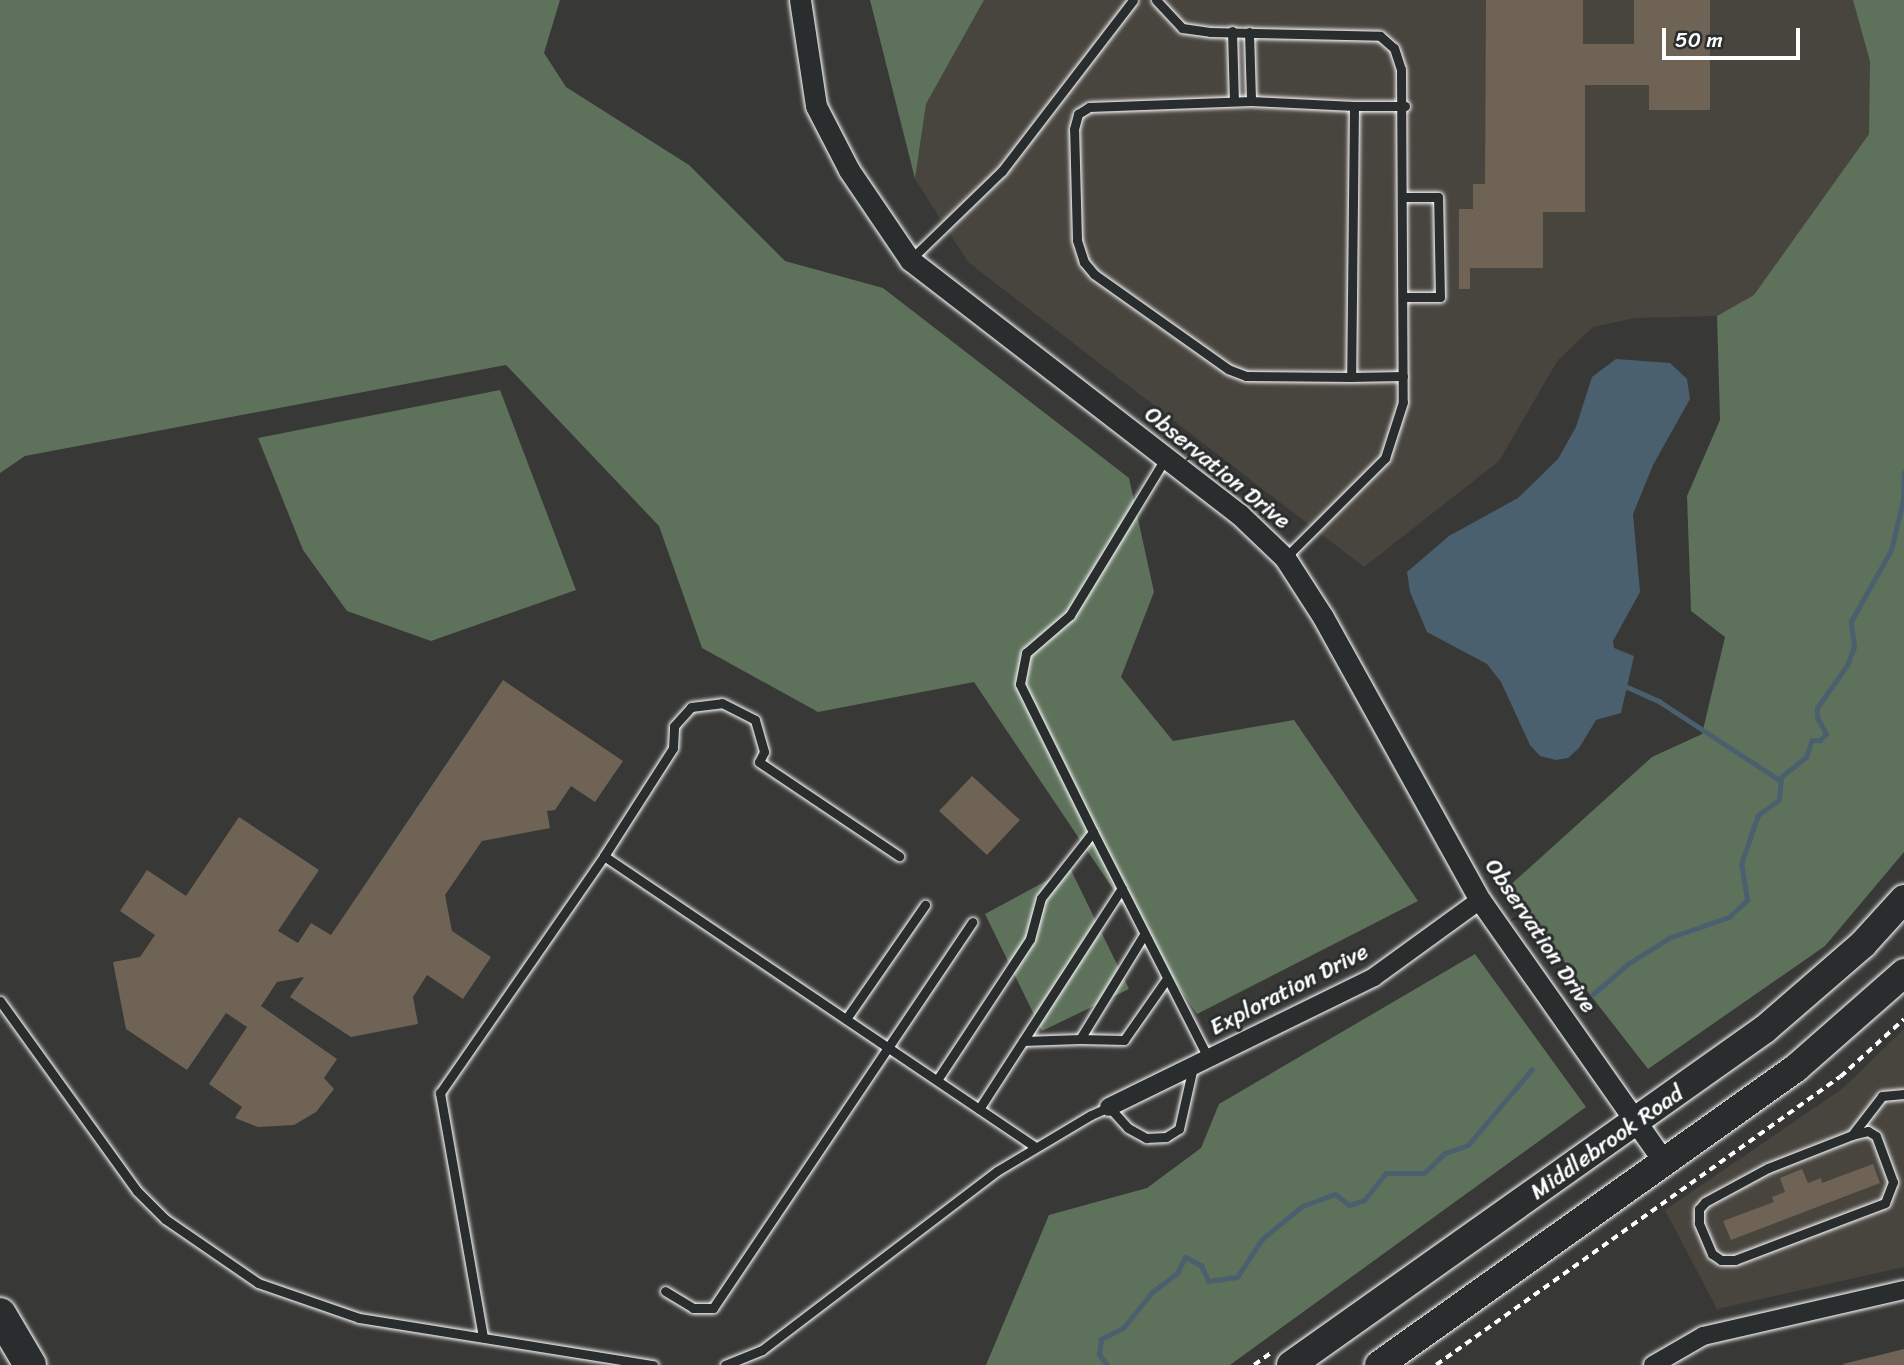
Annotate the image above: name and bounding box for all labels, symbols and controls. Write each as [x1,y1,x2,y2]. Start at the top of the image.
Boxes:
scale bar [1666,14,1804,58]
text: 50 m [1675,21,1723,59]
street label: Observation Drive [1138,401,1296,535]
street label: Observation Drive [1478,854,1602,1018]
street label: Exploration Drive [1205,938,1373,1042]
street label: Middlebrook Road [1525,1080,1689,1206]

